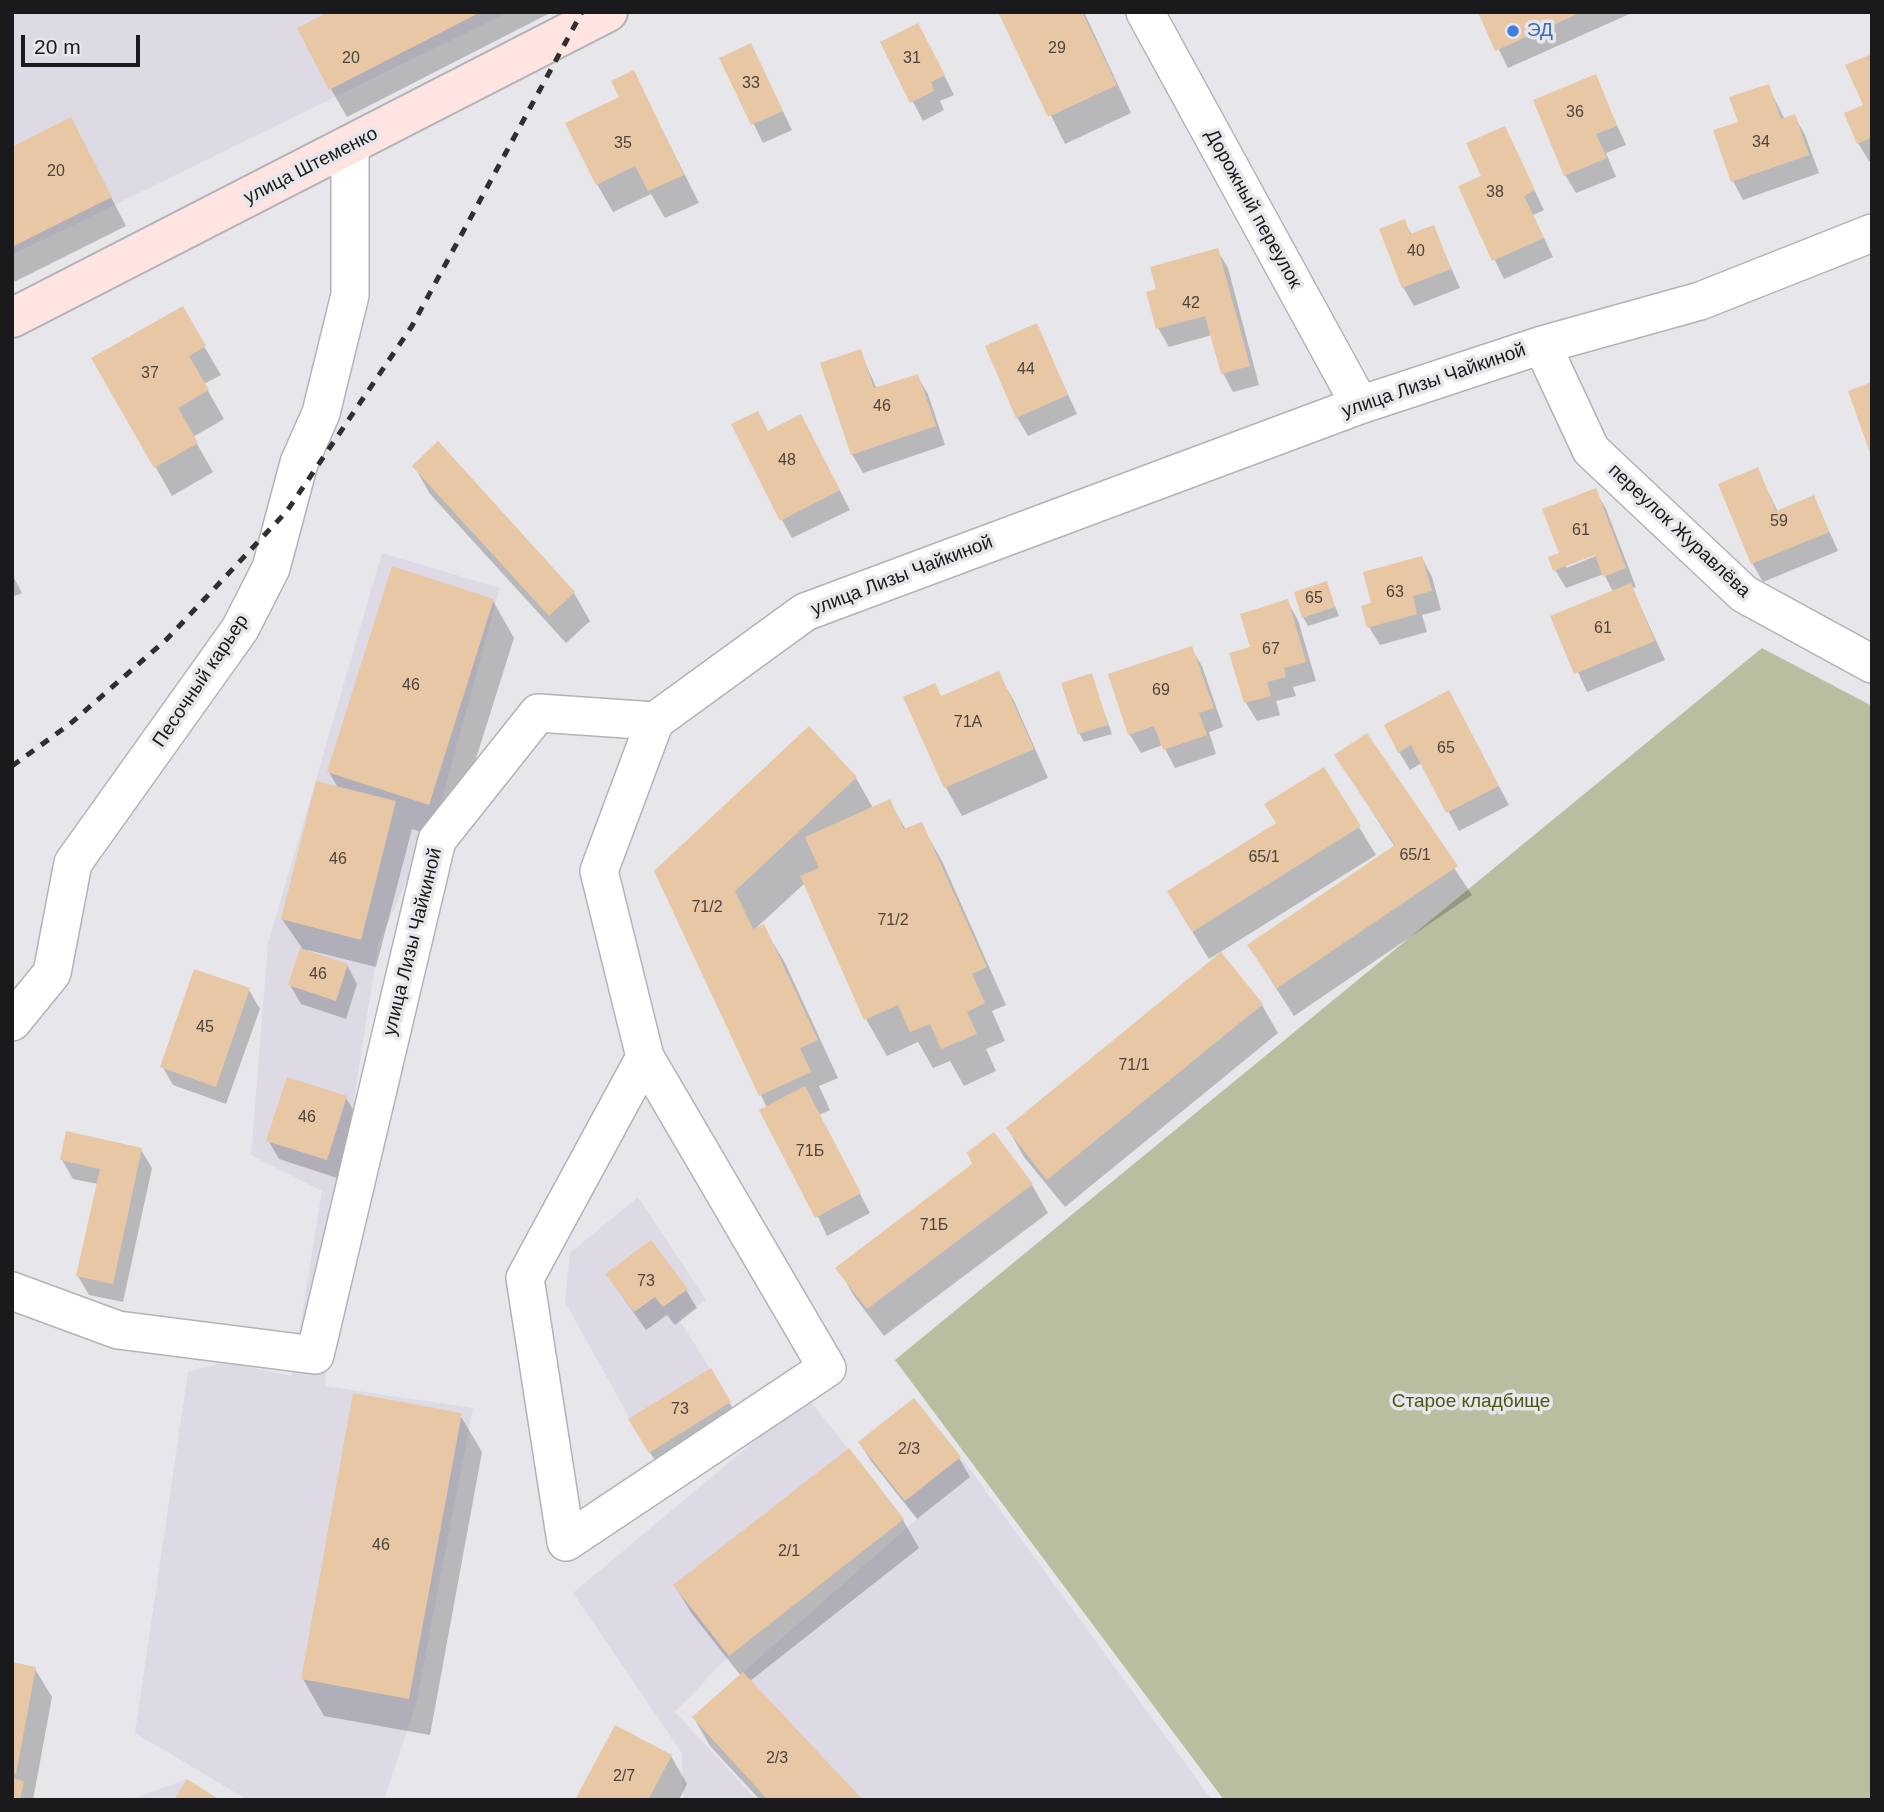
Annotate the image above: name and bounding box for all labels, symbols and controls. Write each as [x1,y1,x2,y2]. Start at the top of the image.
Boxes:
place label: ЭД [1527,20,1553,42]
scale bar [24,21,144,65]
marker: ЭД [1505,23,1521,39]
text: 20 m [34,35,81,58]
house number: 29 [1048,39,1066,59]
house number: 20 [342,49,360,69]
house number: 31 [903,49,921,69]
house number: 33 [742,74,760,94]
house number: 36 [1566,103,1584,123]
street label: улица Штеменко [240,122,382,210]
street label: Дорожный переулок [1200,125,1306,293]
house number: 34 [1752,133,1770,153]
house number: 35 [614,134,632,154]
house number: 20 [47,162,65,182]
house number: 38 [1486,183,1504,203]
house number: 40 [1407,242,1425,262]
house number: 42 [1182,294,1200,314]
street label: улица Лизы Чайкиной [1339,339,1529,423]
house number: 44 [1017,360,1035,380]
house number: 37 [141,364,159,384]
house number: 46 [873,397,891,417]
house number: 48 [778,451,796,471]
street label: переулок Журавлёва [1603,459,1755,603]
house number: 59 [1770,512,1788,532]
house number: 61 [1572,521,1590,541]
street label: улица Лизы Чайкиной [808,531,996,621]
house number: 63 [1386,583,1404,603]
house number: 65 [1305,589,1323,609]
street label: Песочный карьер [148,610,254,752]
house number: 61 [1594,619,1612,639]
house number: 67 [1262,640,1280,660]
house number: 46 [402,676,420,696]
house number: 69 [1152,681,1170,701]
house number: 71А [954,713,982,733]
house number: 65 [1437,739,1455,759]
street label: улица Лизы Чайкиной [379,846,447,1038]
house number: 65/1 [1399,846,1431,866]
house number: 65/1 [1248,848,1280,868]
house number: 46 [329,850,347,870]
house number: 71/2 [691,898,723,918]
house number: 71/2 [877,911,909,931]
house number: 46 [309,965,327,985]
house number: 45 [196,1018,214,1038]
house number: 71/1 [1118,1056,1150,1076]
house number: 46 [298,1108,316,1128]
house number: 71Б [796,1142,824,1162]
house number: 71Б [920,1216,948,1236]
house number: 73 [637,1272,655,1292]
park label: Старое кладбище [1392,1391,1550,1413]
house number: 73 [671,1400,689,1420]
house number: 2/3 [898,1440,920,1460]
house number: 46 [372,1536,390,1556]
house number: 2/1 [778,1542,800,1562]
house number: 2/3 [766,1749,788,1769]
house number: 2/7 [613,1767,635,1787]

